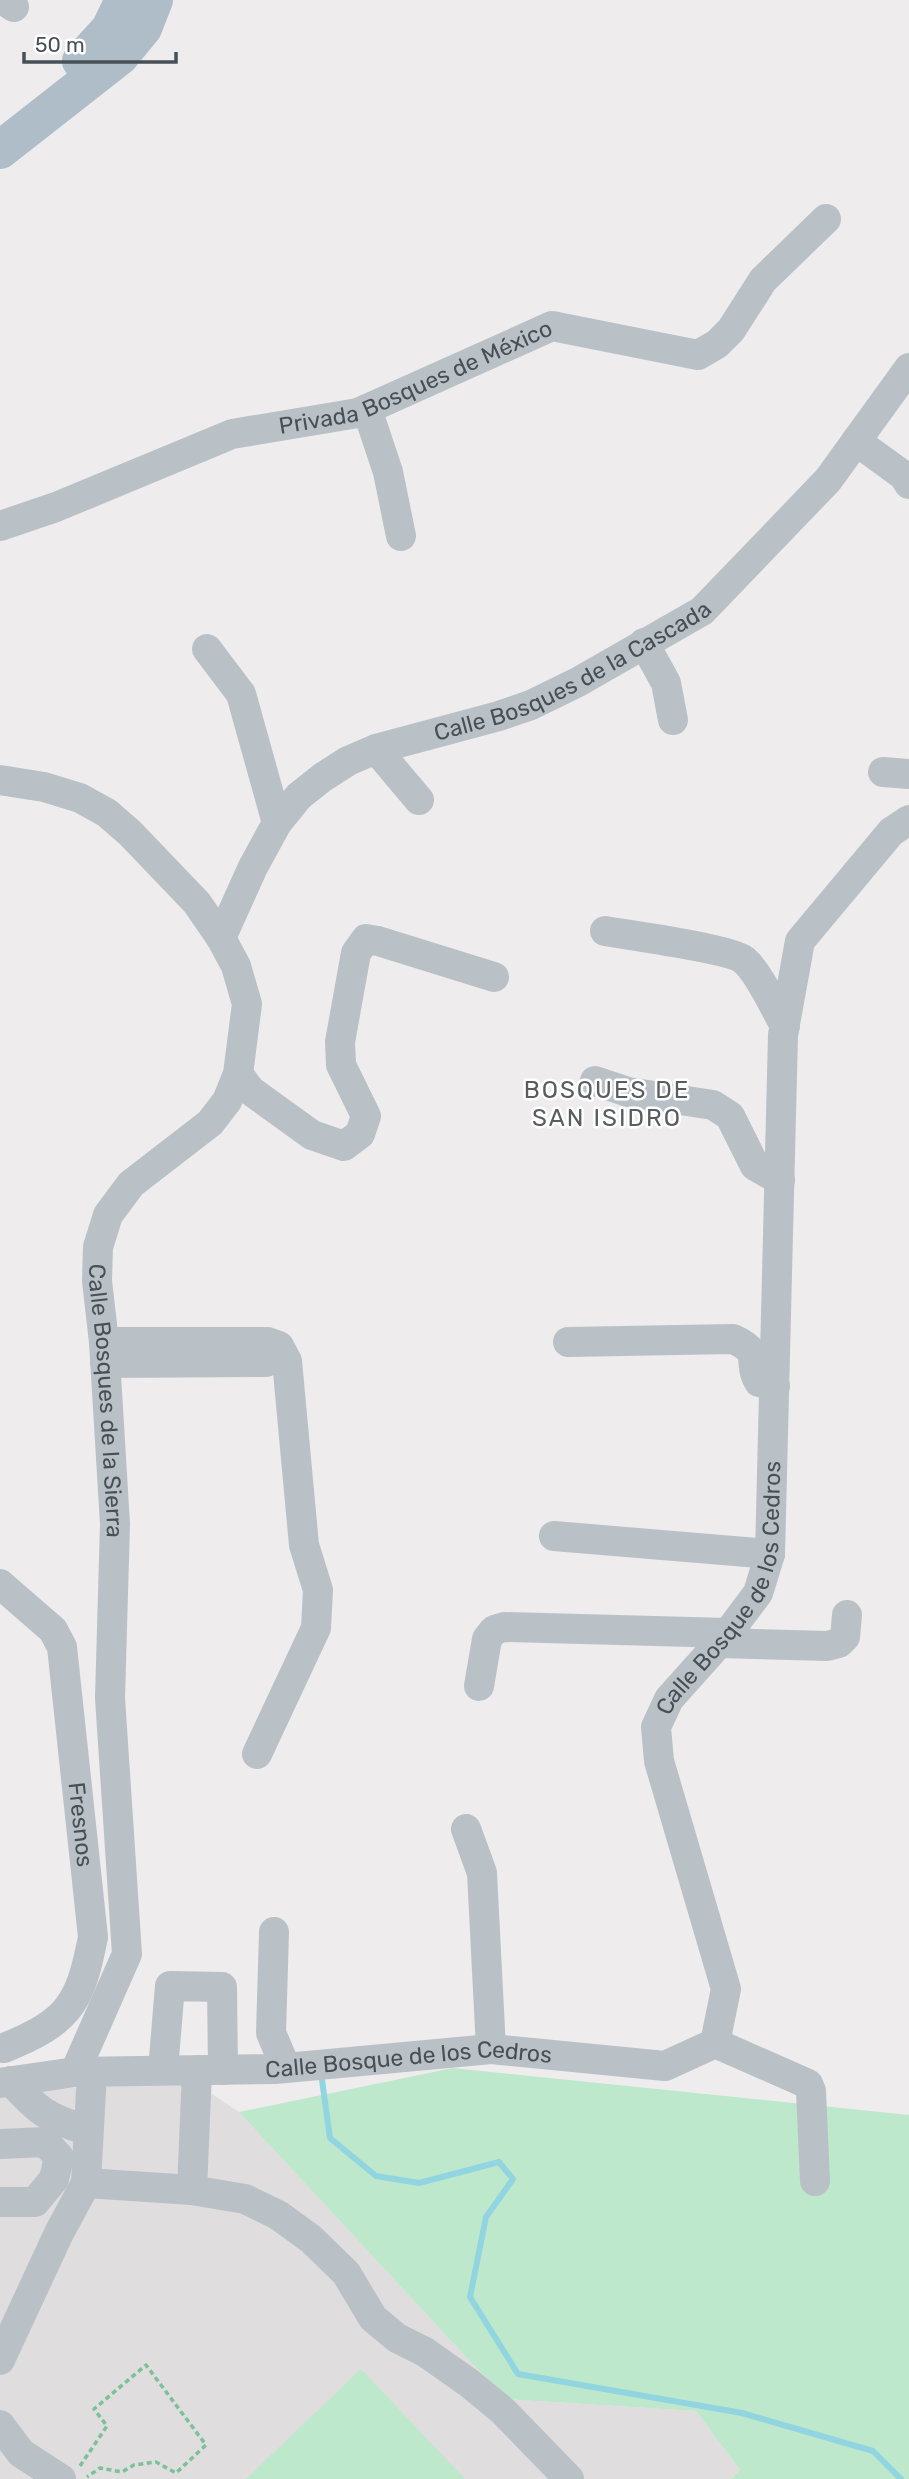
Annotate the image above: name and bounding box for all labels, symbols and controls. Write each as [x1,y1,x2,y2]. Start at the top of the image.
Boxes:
scale bar [24,21,177,65]
text: 50 m [35,32,85,57]
street label: Privada Bosques de México [277,314,556,440]
street label: Calle Bosques de la Cascada [431,596,718,747]
district label: BOSQUES DE SAN ISIDRO [524,1076,690,1132]
street label: Calle Bosques de la Sierra [83,1263,129,1538]
street label: Calle Bosque de los Cedros [650,1460,786,1719]
street label: Fresnos [63,1781,99,1868]
street label: Calle Bosque de los Cedros [265,2035,553,2083]

